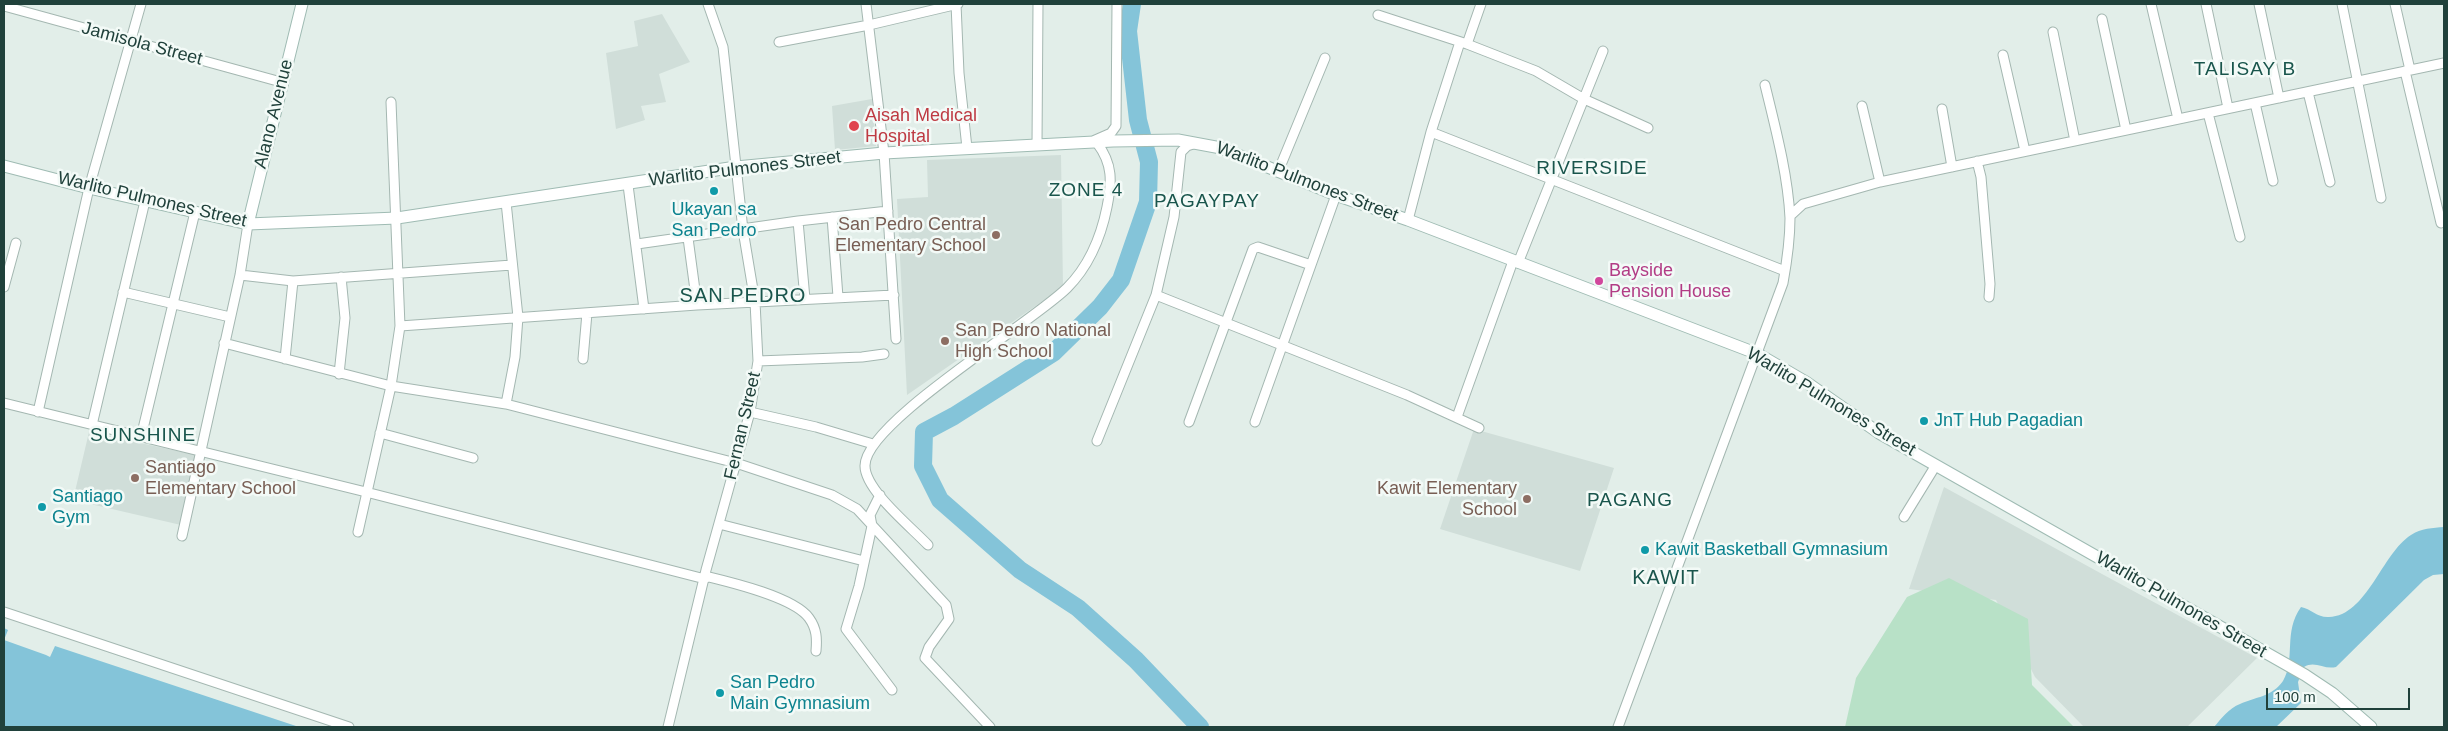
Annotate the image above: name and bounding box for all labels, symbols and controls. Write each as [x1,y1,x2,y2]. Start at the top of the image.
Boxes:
street label: Jamisola Street [79,18,205,70]
street label: Alano Avenue [250,57,298,171]
district label: TALISAY B [2193,59,2297,81]
place label: Aisah Medical Hospital [865,105,977,148]
marker: Aisah Medical Hospital [847,119,861,133]
street label: Warlito Pulmones Street [1213,137,1401,227]
street label: Warlito Pulmones Street [648,146,842,192]
district label: RIVERSIDE [1535,158,1649,180]
street label: Warlito Pulmones Street [55,168,249,232]
district label: ZONE 4 [1048,180,1124,202]
marker: Ukayan sa San Pedro [708,185,720,197]
district label: PAGAYPAY [1153,191,1261,213]
place label: Ukayan sa San Pedro [671,199,757,242]
place label: San Pedro Central Elementary School [835,214,986,256]
marker: San Pedro Central Elementary School [990,229,1002,241]
place label: Bayside Pension House [1609,260,1731,302]
marker: Bayside Pension House [1593,275,1605,287]
district label: SAN PEDRO [678,284,808,308]
place label: San Pedro National High School [955,320,1111,362]
marker: San Pedro National High School [939,335,951,347]
street label: Warlito Pulmones Street [1743,343,1919,461]
street label: Fernan Street [720,370,766,482]
place label: JnT Hub Pagadian [1934,410,2083,432]
marker: JnT Hub Pagadian [1918,415,1930,427]
district label: SUNSHINE [89,425,197,447]
place label: Santiago Elementary School [145,457,296,499]
marker: Santiago Elementary School [129,472,141,484]
place label: Kawit Elementary School [1377,478,1517,520]
place label: Santiago Gym [52,486,123,528]
district label: PAGANG [1586,490,1674,512]
marker: Kawit Elementary School [1521,493,1533,505]
marker: Santiago Gym [36,501,48,513]
place label: Kawit Basketball Gymnasium [1655,539,1888,561]
marker: Kawit Basketball Gymnasium [1639,544,1651,556]
street label: Warlito Pulmones Street [2092,547,2270,663]
district label: KAWIT [1632,566,1700,590]
place label: San Pedro Main Gymnasium [730,672,870,714]
scale bar [2268,678,2412,710]
marker: San Pedro Main Gymnasium [714,687,726,699]
text: 100 m [2274,688,2316,705]

